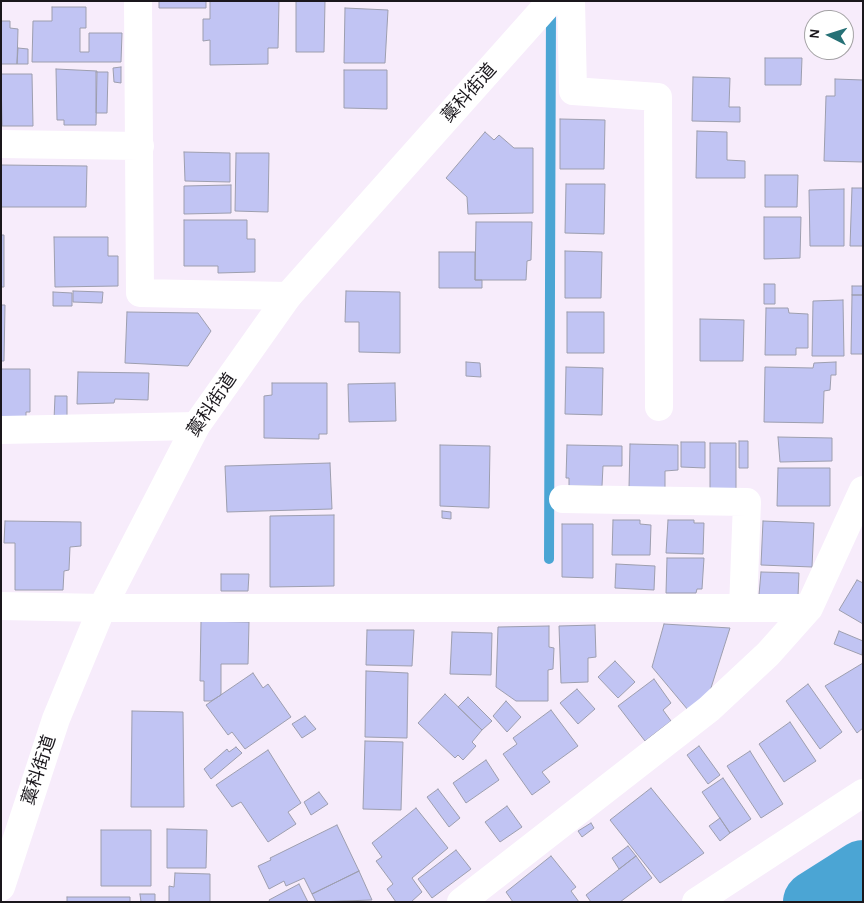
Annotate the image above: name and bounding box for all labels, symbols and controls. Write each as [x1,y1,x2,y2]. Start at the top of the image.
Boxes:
north arrow [804,10,854,60]
text: N [808,28,822,39]
street label: 藁科街道 [437,59,501,127]
street label: 藁科街道 [183,369,241,441]
street label: 藁科街道 [18,732,60,808]

